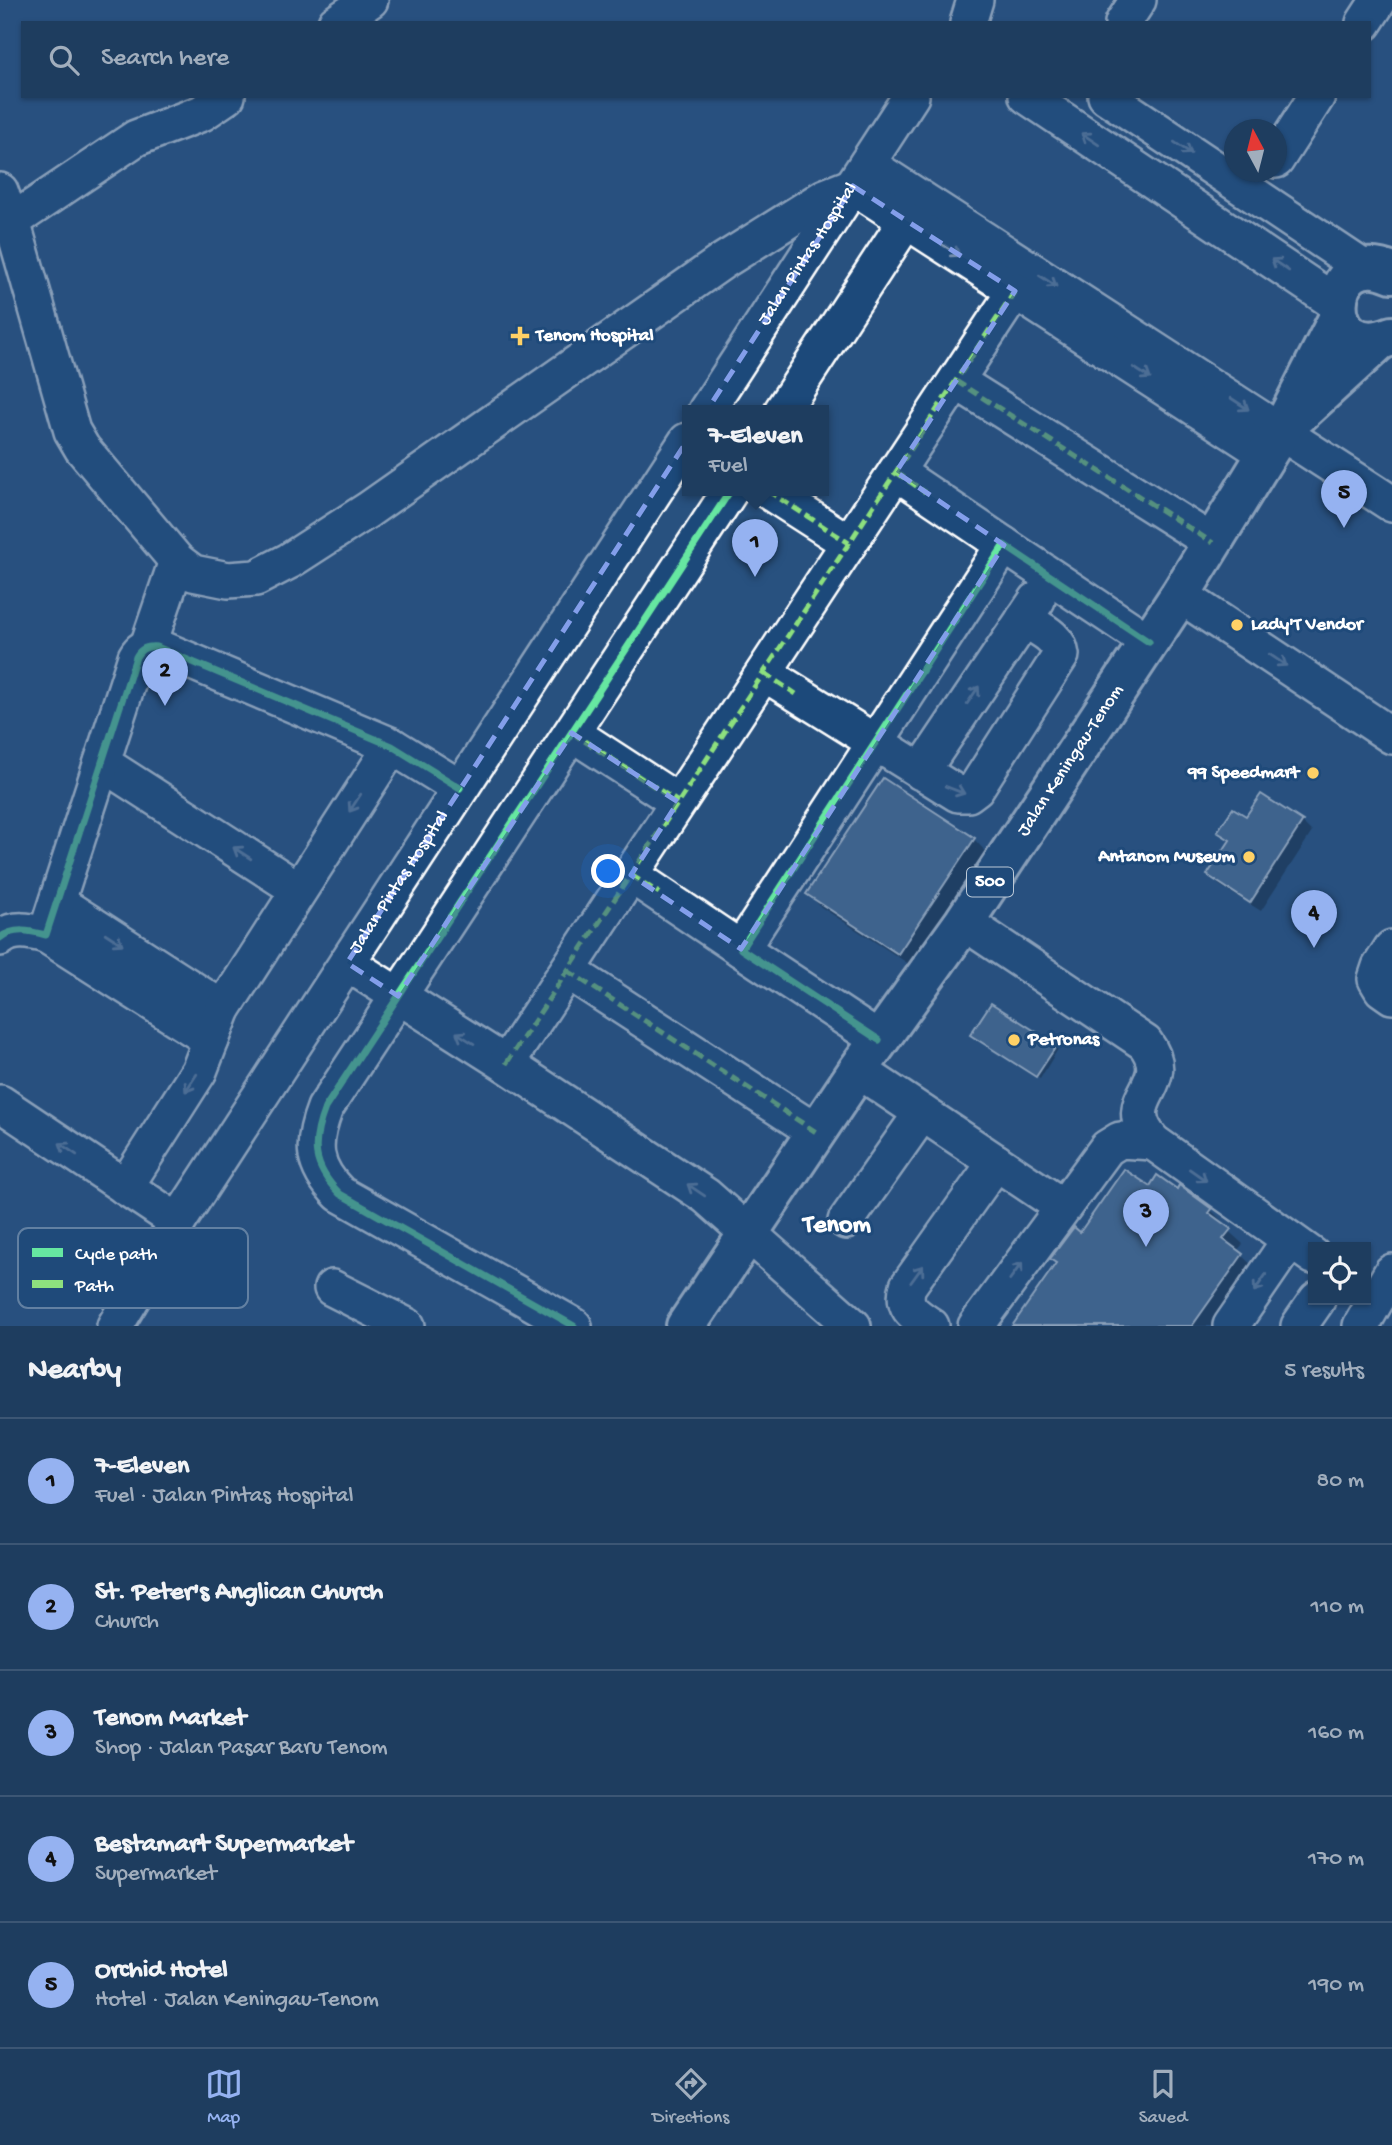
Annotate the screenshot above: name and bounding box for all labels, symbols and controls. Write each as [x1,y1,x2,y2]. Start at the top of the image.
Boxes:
search box [21,21,1371,98]
icon: search [45,41,83,79]
text: Search here [101,44,229,75]
north arrow [1224,119,1287,182]
one-way arrow [1081,131,1101,145]
one-way arrow [1173,141,1192,155]
street label: Jalan Pintas Hospital [753,178,863,330]
one-way arrow [941,243,961,257]
one-way arrow [1270,258,1290,272]
one-way arrow [1038,274,1058,288]
place label: Tenom Hospital [534,325,654,348]
marker: Tenom Hospital [510,326,530,346]
one-way arrow [1132,366,1152,380]
one-way arrow [1229,397,1249,411]
popup [682,405,829,496]
text: 7-Eleven [708,422,803,453]
text: Fuel [708,453,748,480]
pin: 5 [1321,470,1367,528]
pin: 1 [732,519,778,577]
place label: Lady'T Vendor [1251,614,1365,637]
marker: Lady'T Vendor [1229,617,1245,633]
pin: 2 [142,648,188,706]
one-way arrow [1268,653,1287,667]
street label: Jalan Keningau-Tenom [1012,680,1129,841]
one-way arrow [966,686,980,705]
place label: 99 Speedmart [1187,762,1301,785]
marker: 99 Speedmart [1305,765,1321,781]
one-way arrow [944,784,965,797]
one-way arrow [348,793,362,813]
street label: Jalan Pintas Hospital [344,806,454,958]
one-way arrow [232,846,252,860]
place label: Antanom Museum [1097,846,1235,869]
marker: Antanom Museum [1241,849,1257,865]
your location [591,854,625,888]
road number: 500 [967,868,1013,897]
pin: 4 [1291,890,1337,948]
one-way arrow [104,932,123,946]
place label: Petronas [1027,1029,1100,1052]
one-way arrow [456,1031,476,1045]
marker: Petronas [1006,1032,1022,1048]
one-way arrow [184,1073,198,1093]
one-way arrow [59,1142,78,1156]
one-way arrow [1188,1168,1207,1182]
one-way arrow [687,1183,707,1197]
pin: 3 [1123,1189,1169,1247]
district label: Tenom [801,1211,871,1242]
legend [18,1228,248,1308]
map controls [1308,1242,1371,1305]
button: locate [1308,1242,1371,1305]
text: Cycle path [75,1244,157,1267]
one-way arrow [1009,1262,1023,1281]
one-way arrow [910,1265,924,1284]
one-way arrow [1253,1273,1267,1292]
text: Path [74,1276,114,1299]
text: Nearby [28,1354,121,1389]
text: 5 results [1284,1358,1364,1385]
text: 7-Eleven [95,1452,189,1483]
text: 1 [46,1468,56,1495]
text: 80 m [1317,1468,1364,1495]
text: Fuel · Jalan Pintas Hospital [95,1483,354,1510]
text: St. Peter's Anglican Church [95,1578,383,1609]
text: 2 [45,1594,57,1621]
text: 110 m [1311,1594,1364,1621]
text: Church [95,1609,159,1636]
text: Tenom Market [95,1704,246,1735]
text: 3 [45,1720,57,1747]
text: 160 m [1308,1720,1364,1747]
text: Shop · Jalan Pasar Baru Tenom [95,1735,388,1762]
text: Bestamart Supermarket [95,1830,353,1861]
text: 4 [46,1846,56,1873]
text: 170 m [1308,1846,1364,1873]
text: Supermarket [95,1861,217,1888]
text: Orchid Hotel [95,1956,228,1987]
text: 5 [45,1972,57,1999]
text: 190 m [1308,1972,1364,1999]
text: Hotel · Jalan Keningau-Tenom [95,1987,379,2014]
tab: Map [205,2065,243,2130]
tab: Directions [652,2065,729,2130]
tab: Saved [1139,2065,1187,2130]

